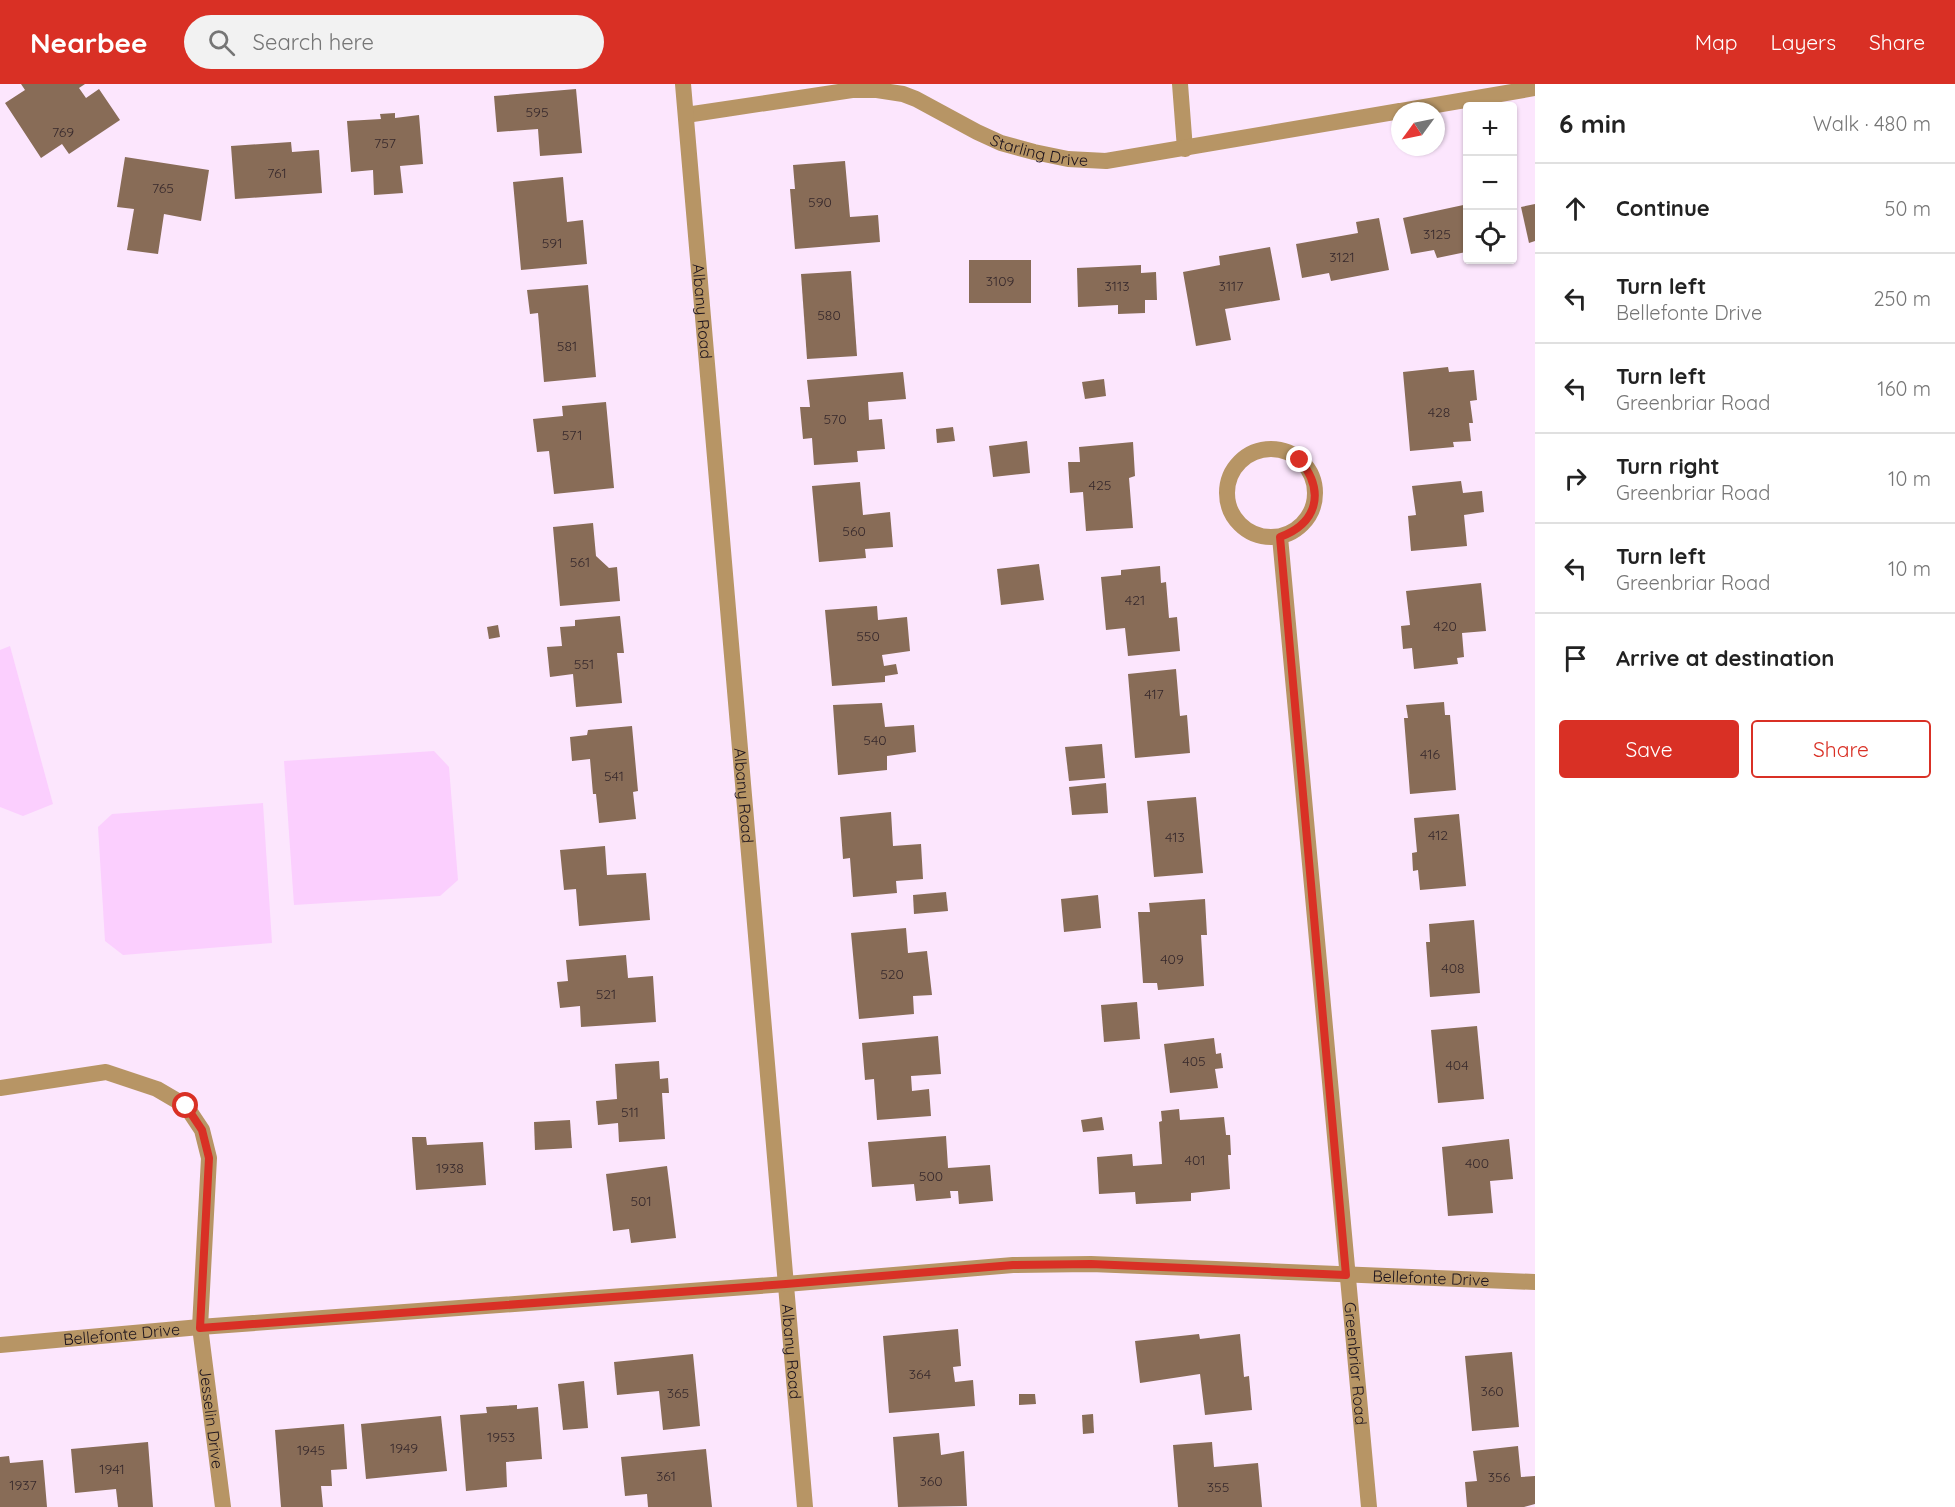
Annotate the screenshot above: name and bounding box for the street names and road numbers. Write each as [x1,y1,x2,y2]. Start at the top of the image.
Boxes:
street label: Starling Drive [987,129,1089,170]
street label: Albany Road [688,263,717,360]
street label: Albany Road [730,747,758,844]
street label: Bellefonte Drive [1372,1265,1490,1290]
street label: Greenbriar Road [1340,1301,1371,1426]
street label: Albany Road [778,1303,806,1400]
street label: Bellefonte Drive [62,1319,181,1349]
street label: Jesselin Drive [195,1367,228,1470]

